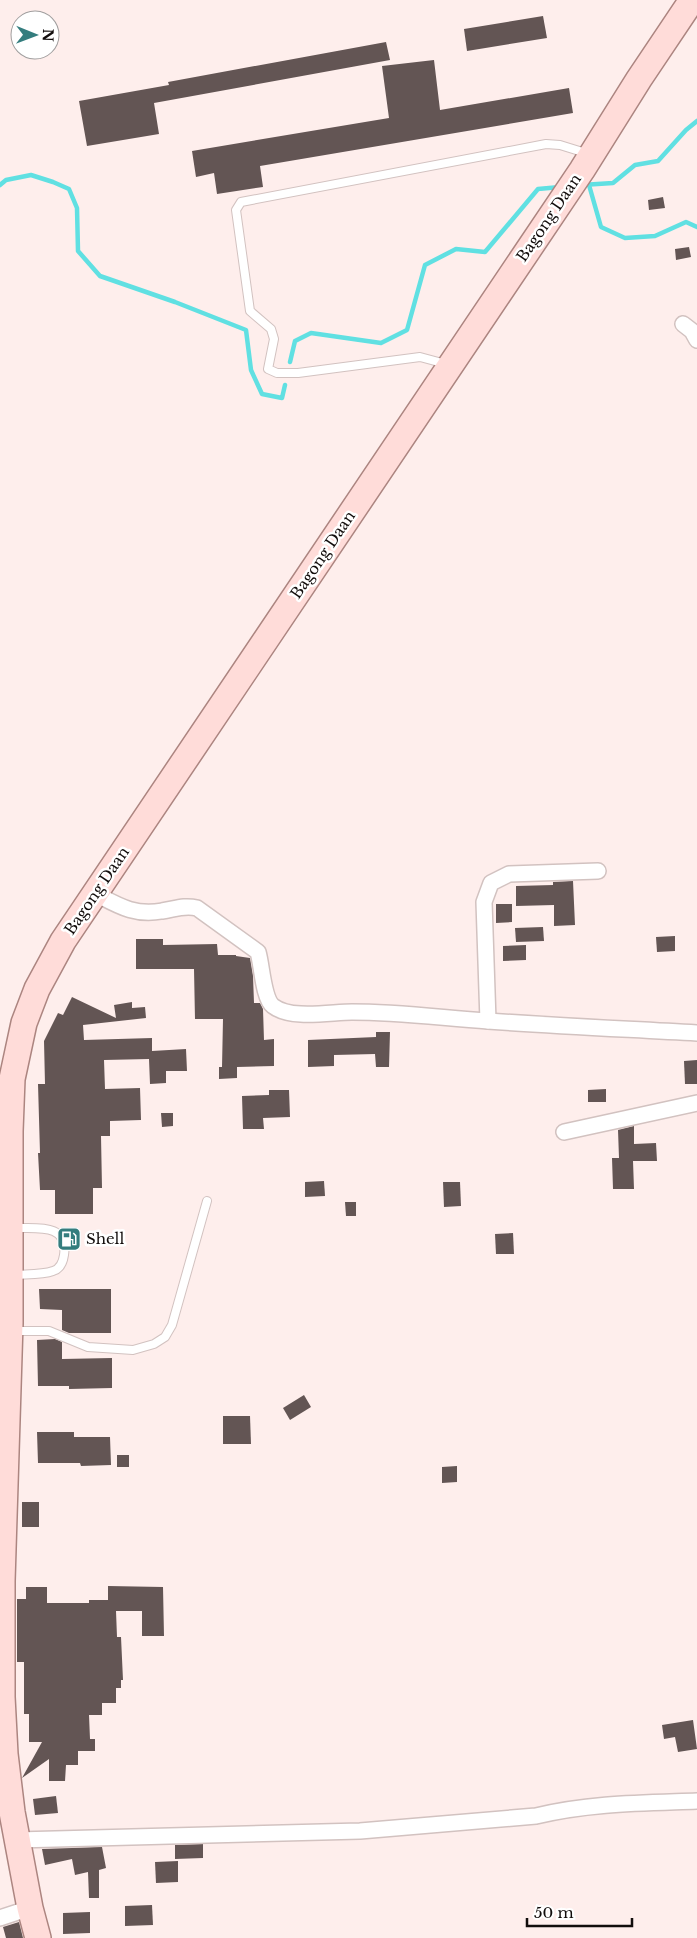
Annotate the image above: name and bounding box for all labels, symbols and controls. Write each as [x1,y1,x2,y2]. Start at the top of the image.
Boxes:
north arrow [10,10,60,60]
text: N [39,28,57,42]
street label: Bagong Daan [512,170,585,265]
street label: Bagong Daan [286,507,359,602]
street label: Bagong Daan [60,843,133,938]
fuel station icon: Shell [56,1226,82,1252]
place label: Shell [86,1229,124,1248]
scale bar [527,1896,632,1928]
text: 50 m [534,1903,574,1922]

